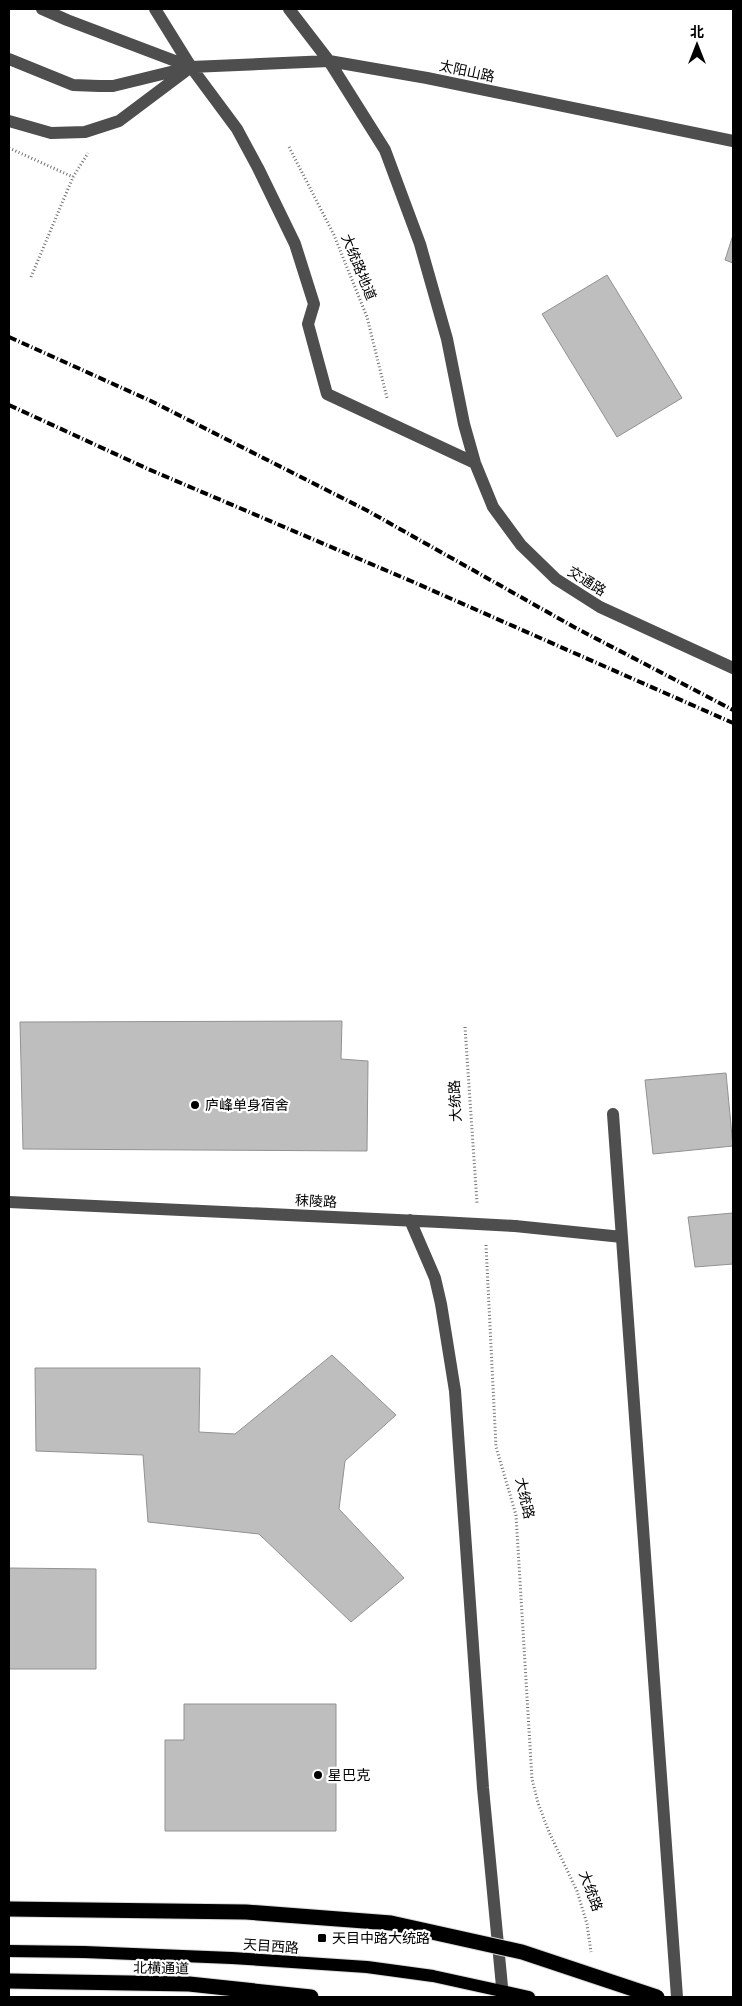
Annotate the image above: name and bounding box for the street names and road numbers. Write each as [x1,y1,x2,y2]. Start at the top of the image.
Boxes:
street label: 太阳山路 [438,57,496,85]
street label: 大统路地道 [338,232,380,302]
street label: 交通路 [565,563,609,599]
street label: 大统路 [446,1080,464,1122]
street label: 秣陵路 [295,1192,337,1210]
street label: 大统路 [512,1476,538,1520]
street label: 大统路 [576,1869,606,1913]
street label: 天目西路 [243,1936,299,1956]
street label: 北横通道 [133,1960,189,1976]

